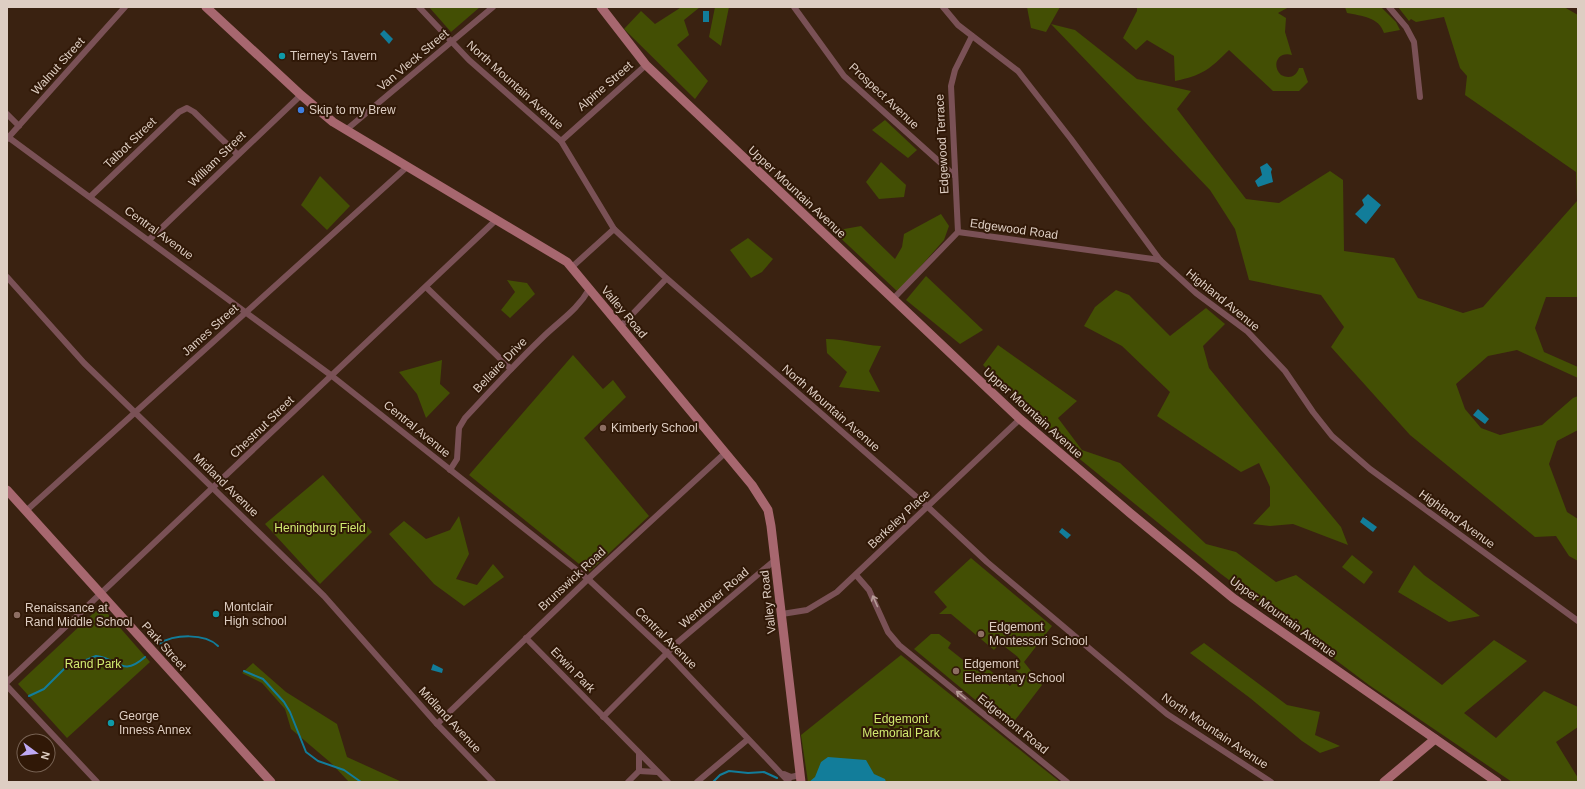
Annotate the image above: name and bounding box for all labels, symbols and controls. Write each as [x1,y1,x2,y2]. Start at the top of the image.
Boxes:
street label: Van Vleck Street [375,26,452,94]
street label: Walnut Street [29,34,88,98]
street label: North Mountain Avenue [464,38,566,132]
place label: Tierney's Tavern [290,49,377,63]
marker: Tierney's Tavern [277,51,287,61]
street label: Alpine Street [574,58,636,114]
street label: Prospect Avenue [846,60,922,132]
street label: Edgewood Terrace [932,93,952,194]
place label: Skip to my Brew [309,103,396,117]
marker: Skip to my Brew [296,105,306,115]
street label: Talbot Street [101,114,160,171]
street label: William Street [186,128,249,190]
street label: Upper Mountain Avenue [745,143,849,241]
street label: Central Avenue [122,203,196,263]
street label: Edgewood Road [969,216,1059,242]
street label: Highland Avenue [1183,266,1263,334]
street label: Valley Road [598,283,650,341]
street label: James Street [179,301,241,359]
street label: Bellaire Drive [470,334,530,396]
street label: North Mountain Avenue [779,362,883,455]
street label: Upper Mountain Avenue [981,365,1086,461]
street label: Chestnut Street [227,393,297,461]
street label: Central Avenue [381,398,453,460]
place label: Kimberly School [611,421,698,435]
marker: Kimberly School [598,423,608,433]
street label: Midland Avenue [190,450,262,520]
street label: Berkeley Place [865,486,933,551]
street label: Highland Avenue [1416,487,1498,551]
park label: Heningburg Field [274,521,366,535]
street label: Brunswick Road [536,544,608,614]
street label: Wendover Road [676,565,752,631]
street label: Valley Road [757,569,779,635]
street label: Upper Mountain Avenue [1227,574,1339,661]
one-way arrow [871,596,878,608]
place label: Montclair High school [224,600,287,628]
place label: Renaissance at Rand Middle School [25,601,132,629]
street label: Central Avenue [632,604,700,672]
marker: Montclair High school [211,609,221,619]
marker: Renaissance at Rand Middle School [12,610,22,620]
street label: Park Street [139,619,190,673]
place label: Edgemont Montessori School [989,620,1088,648]
marker: Edgemont Montessori School [976,629,986,639]
street label: Erwin Park [548,644,599,696]
park label: Rand Park [65,657,122,671]
place label: Edgemont Elementary School [964,657,1065,685]
marker: Edgemont Elementary School [951,666,961,676]
street label: Midland Avenue [416,684,484,756]
street label: North Mountain Avenue [1159,690,1271,772]
one-way arrow [955,691,966,700]
street label: Edgemont Road [975,691,1051,757]
place label: George Inness Annex [119,709,191,737]
park label: Edgemont Memorial Park [862,712,941,740]
marker: George Inness Annex [106,718,116,728]
north arrow [16,733,56,773]
text: N [39,750,52,761]

